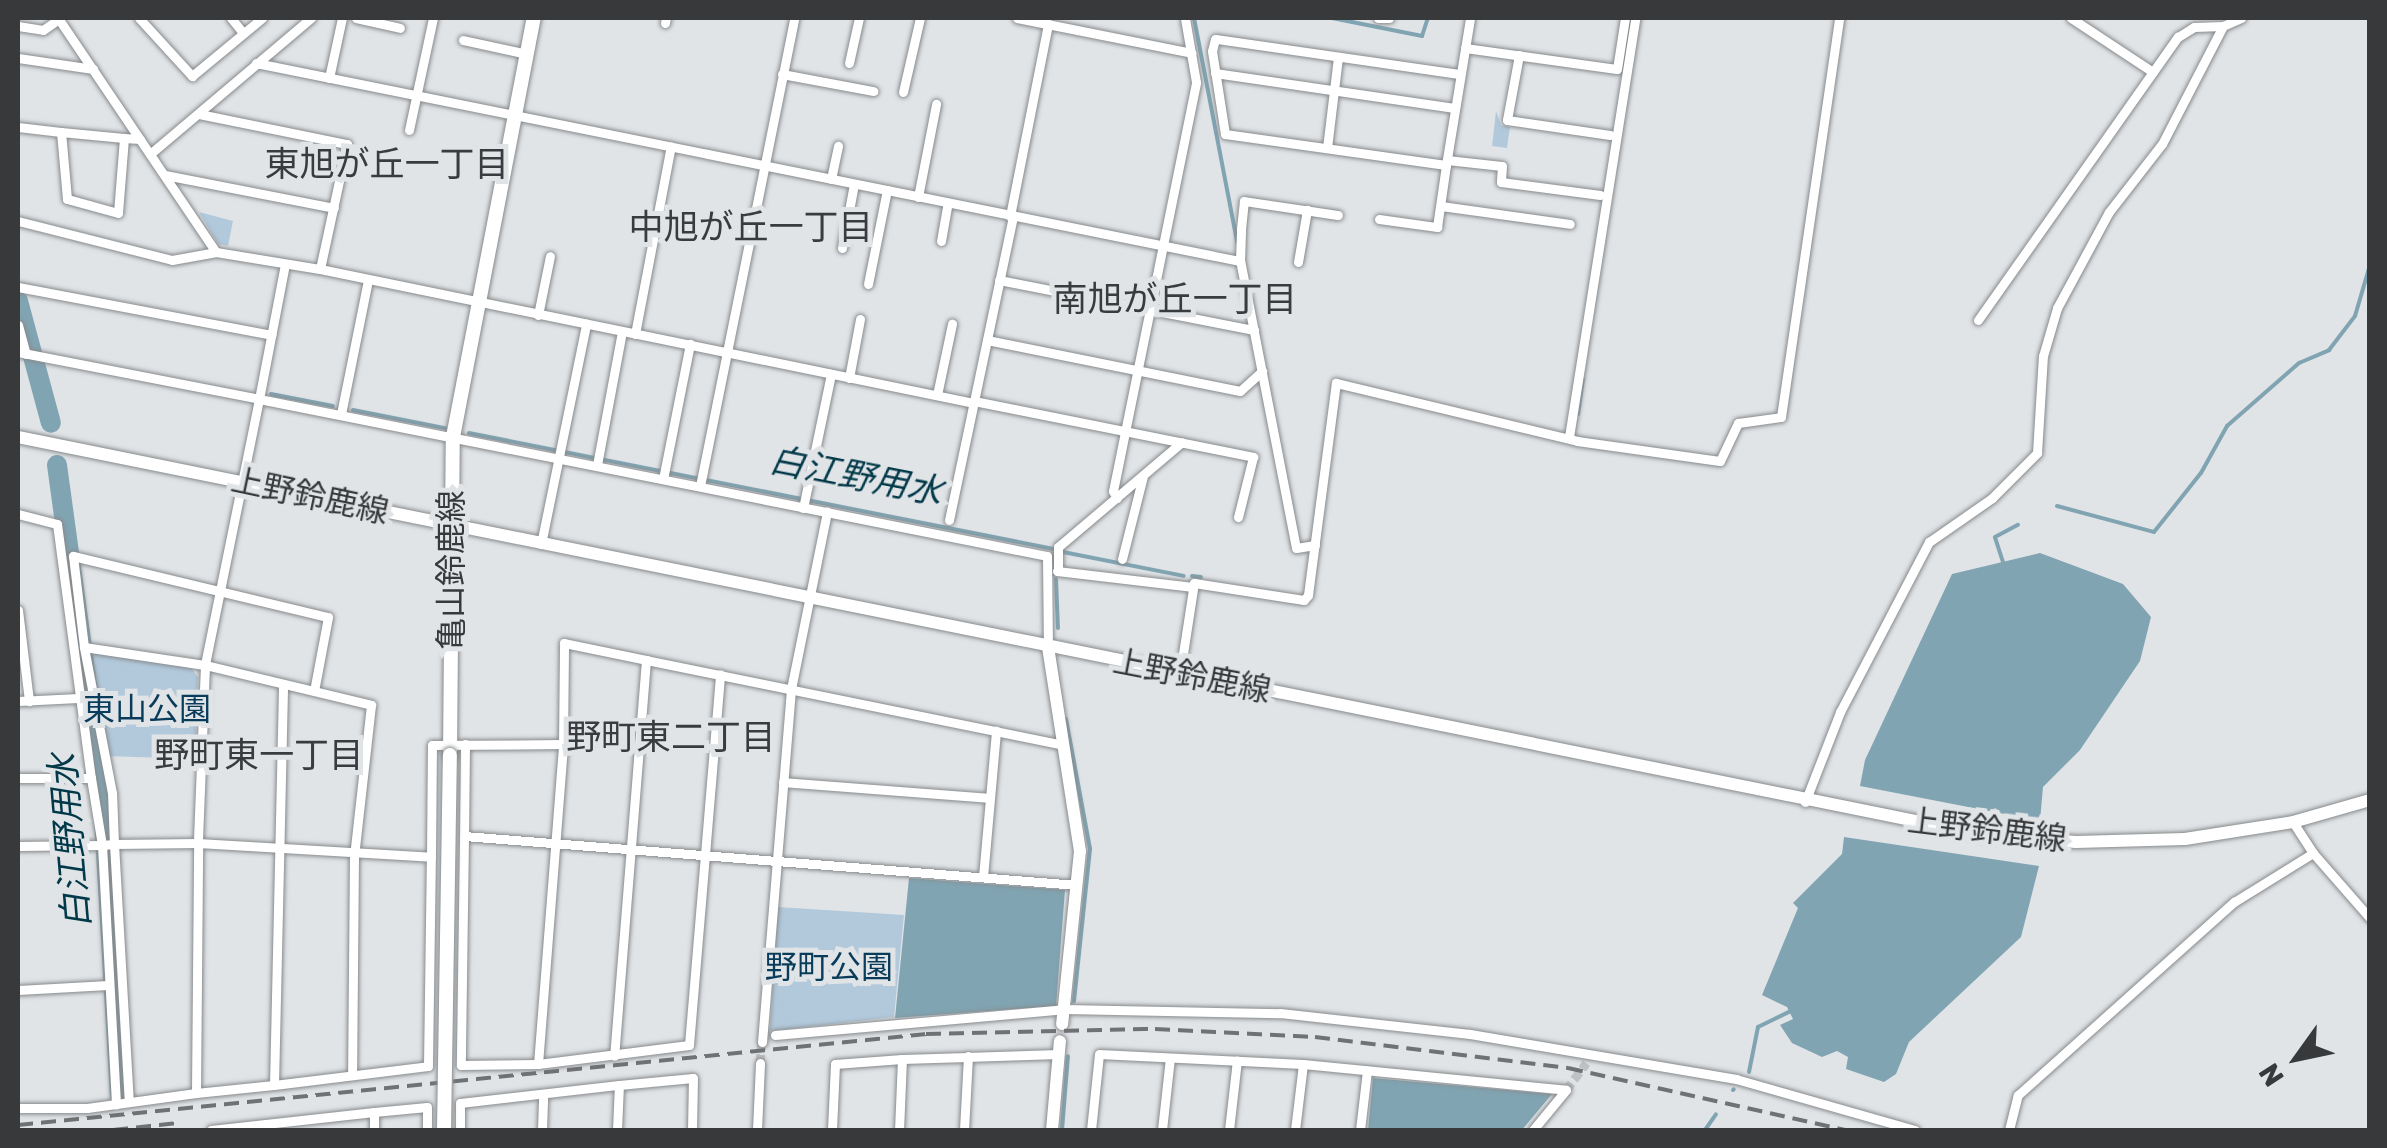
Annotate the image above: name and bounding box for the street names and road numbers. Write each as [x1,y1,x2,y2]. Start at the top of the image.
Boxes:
street label: 上野鈴鹿線 [228,461,392,531]
street label: 亀山鈴鹿線 [432,490,470,650]
street label: 上野鈴鹿線 [1110,642,1274,710]
street label: 上野鈴鹿線 [1905,801,2069,859]

